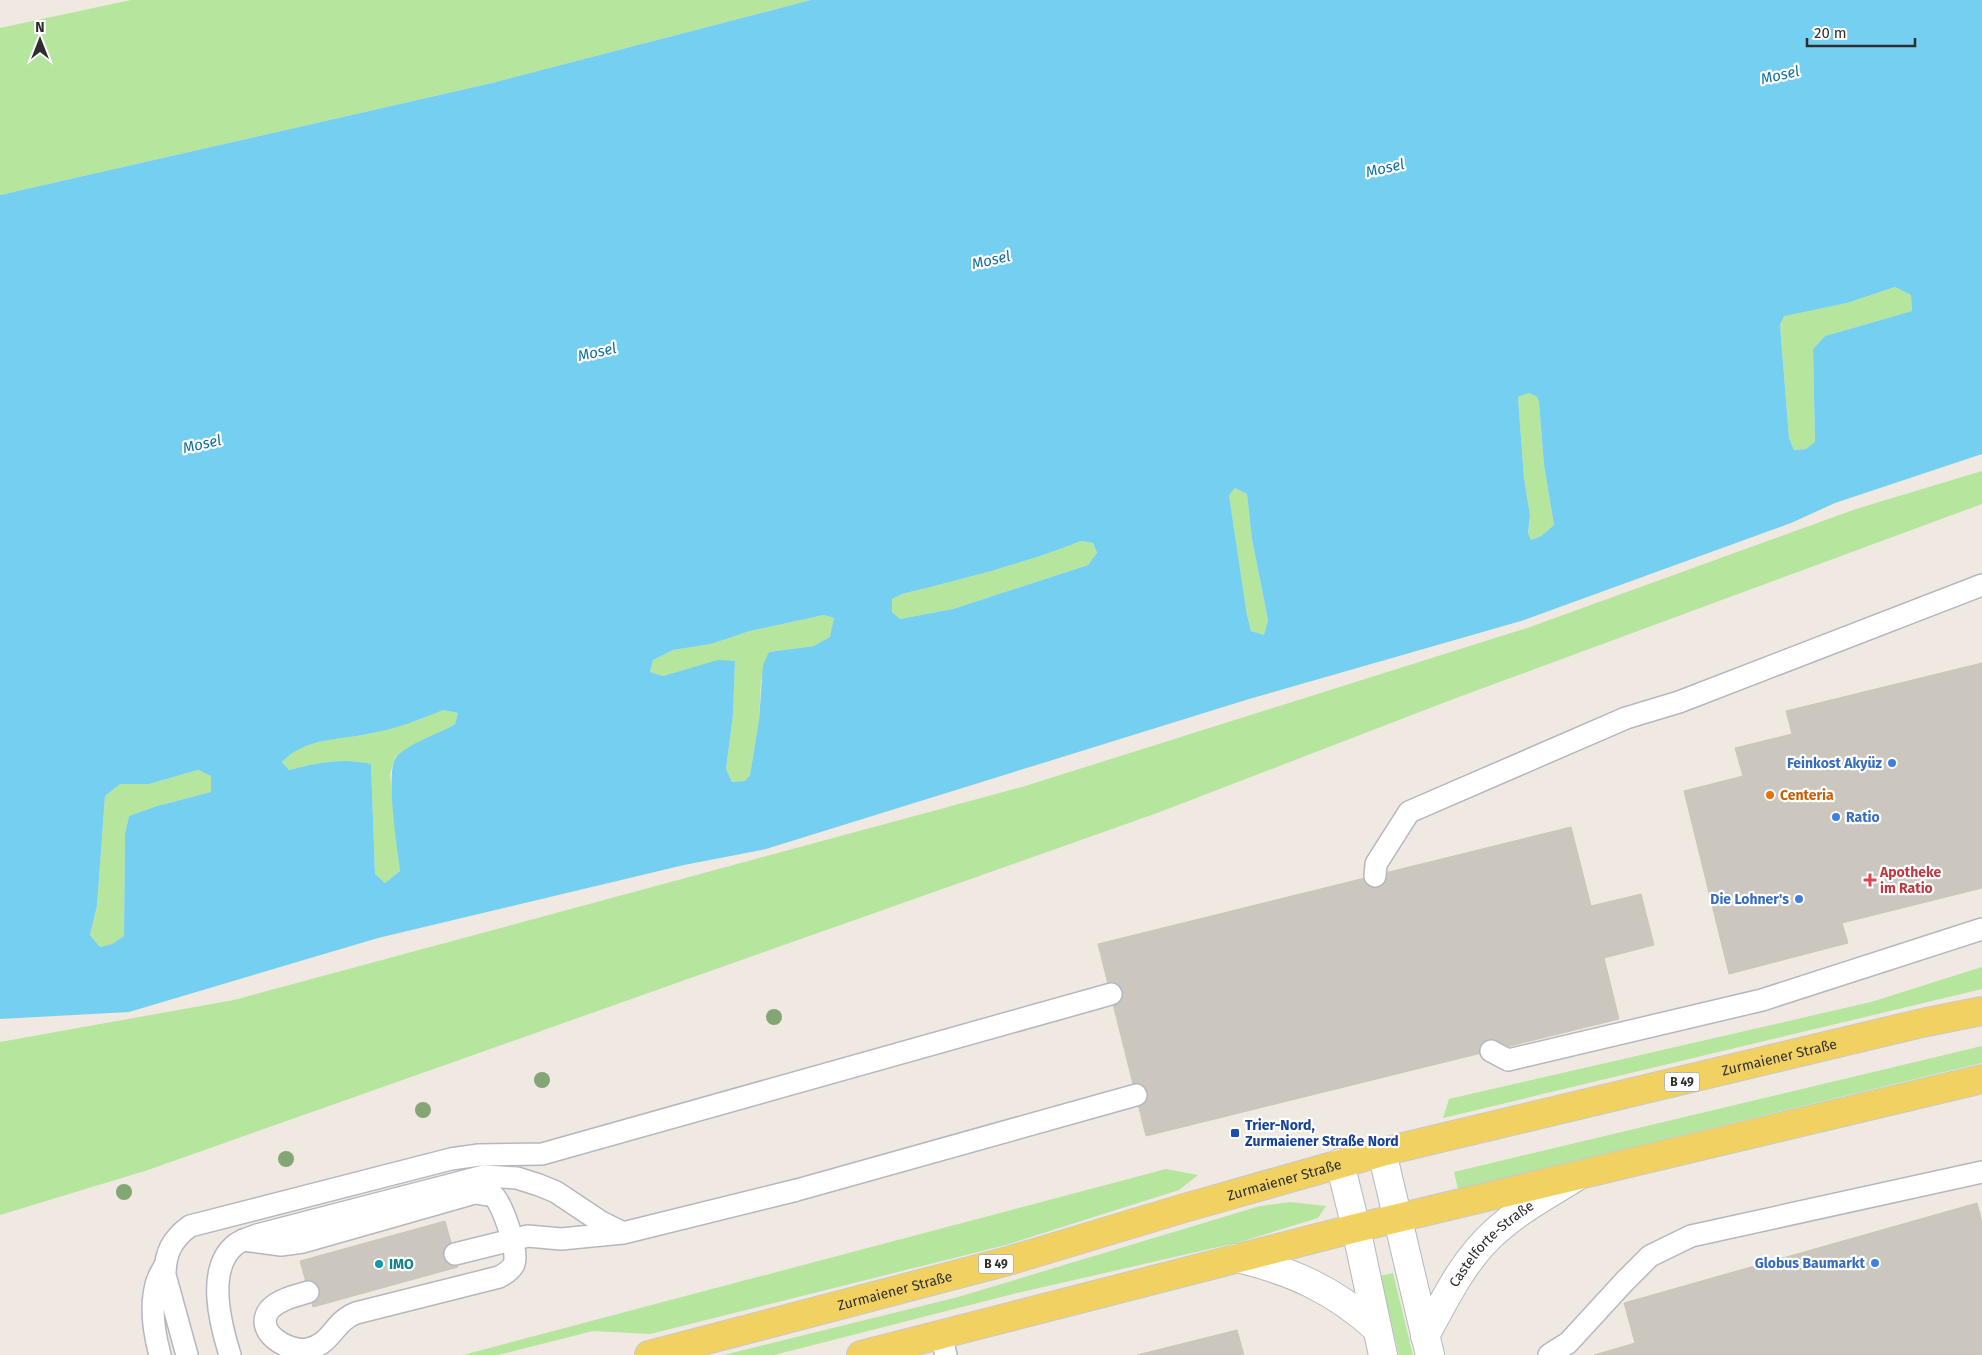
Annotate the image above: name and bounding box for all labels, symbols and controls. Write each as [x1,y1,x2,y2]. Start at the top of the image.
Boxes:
north arrow [15,15,65,65]
scale bar [1807,15,1914,47]
text: N [35,19,45,36]
text: 20 m [1814,24,1847,42]
water label: Mosel [1759,62,1801,88]
water label: Mosel [1364,155,1406,181]
water label: Mosel [970,247,1012,273]
water label: Mosel [576,339,618,365]
water label: Mosel [181,431,223,457]
place label: Feinkost Akyüz [1787,755,1883,772]
marker: Feinkost Akyüz [1886,757,1898,769]
place label: Centeria [1780,787,1834,804]
marker: Centeria [1764,789,1776,801]
place label: Ratio [1846,809,1880,826]
marker: Ratio [1830,811,1842,823]
place label: Apotheke im Ratio [1879,864,1942,897]
marker: Apotheke im Ratio [1864,874,1876,886]
place label: Die Lohner's [1710,891,1789,908]
marker: Die Lohner's [1793,893,1805,905]
street label: Zurmaiener Straße [1720,1036,1839,1080]
road number: B 49 [1664,1072,1700,1092]
place label: Trier-Nord, Zurmaiener Straße Nord [1245,1117,1399,1150]
marker: Trier-Nord, Zurmaiener Straße Nord [1229,1127,1241,1139]
street label: Zurmaiener Straße [1225,1156,1343,1204]
street label: Castelforte-Straße [1446,1197,1537,1290]
road number: B 49 [978,1254,1014,1274]
place label: Globus Baumarkt [1755,1255,1866,1272]
place label: IMO [389,1256,414,1273]
marker: Globus Baumarkt [1869,1257,1881,1269]
marker: IMO [373,1258,385,1270]
street label: Zurmaiener Straße [836,1268,954,1314]

